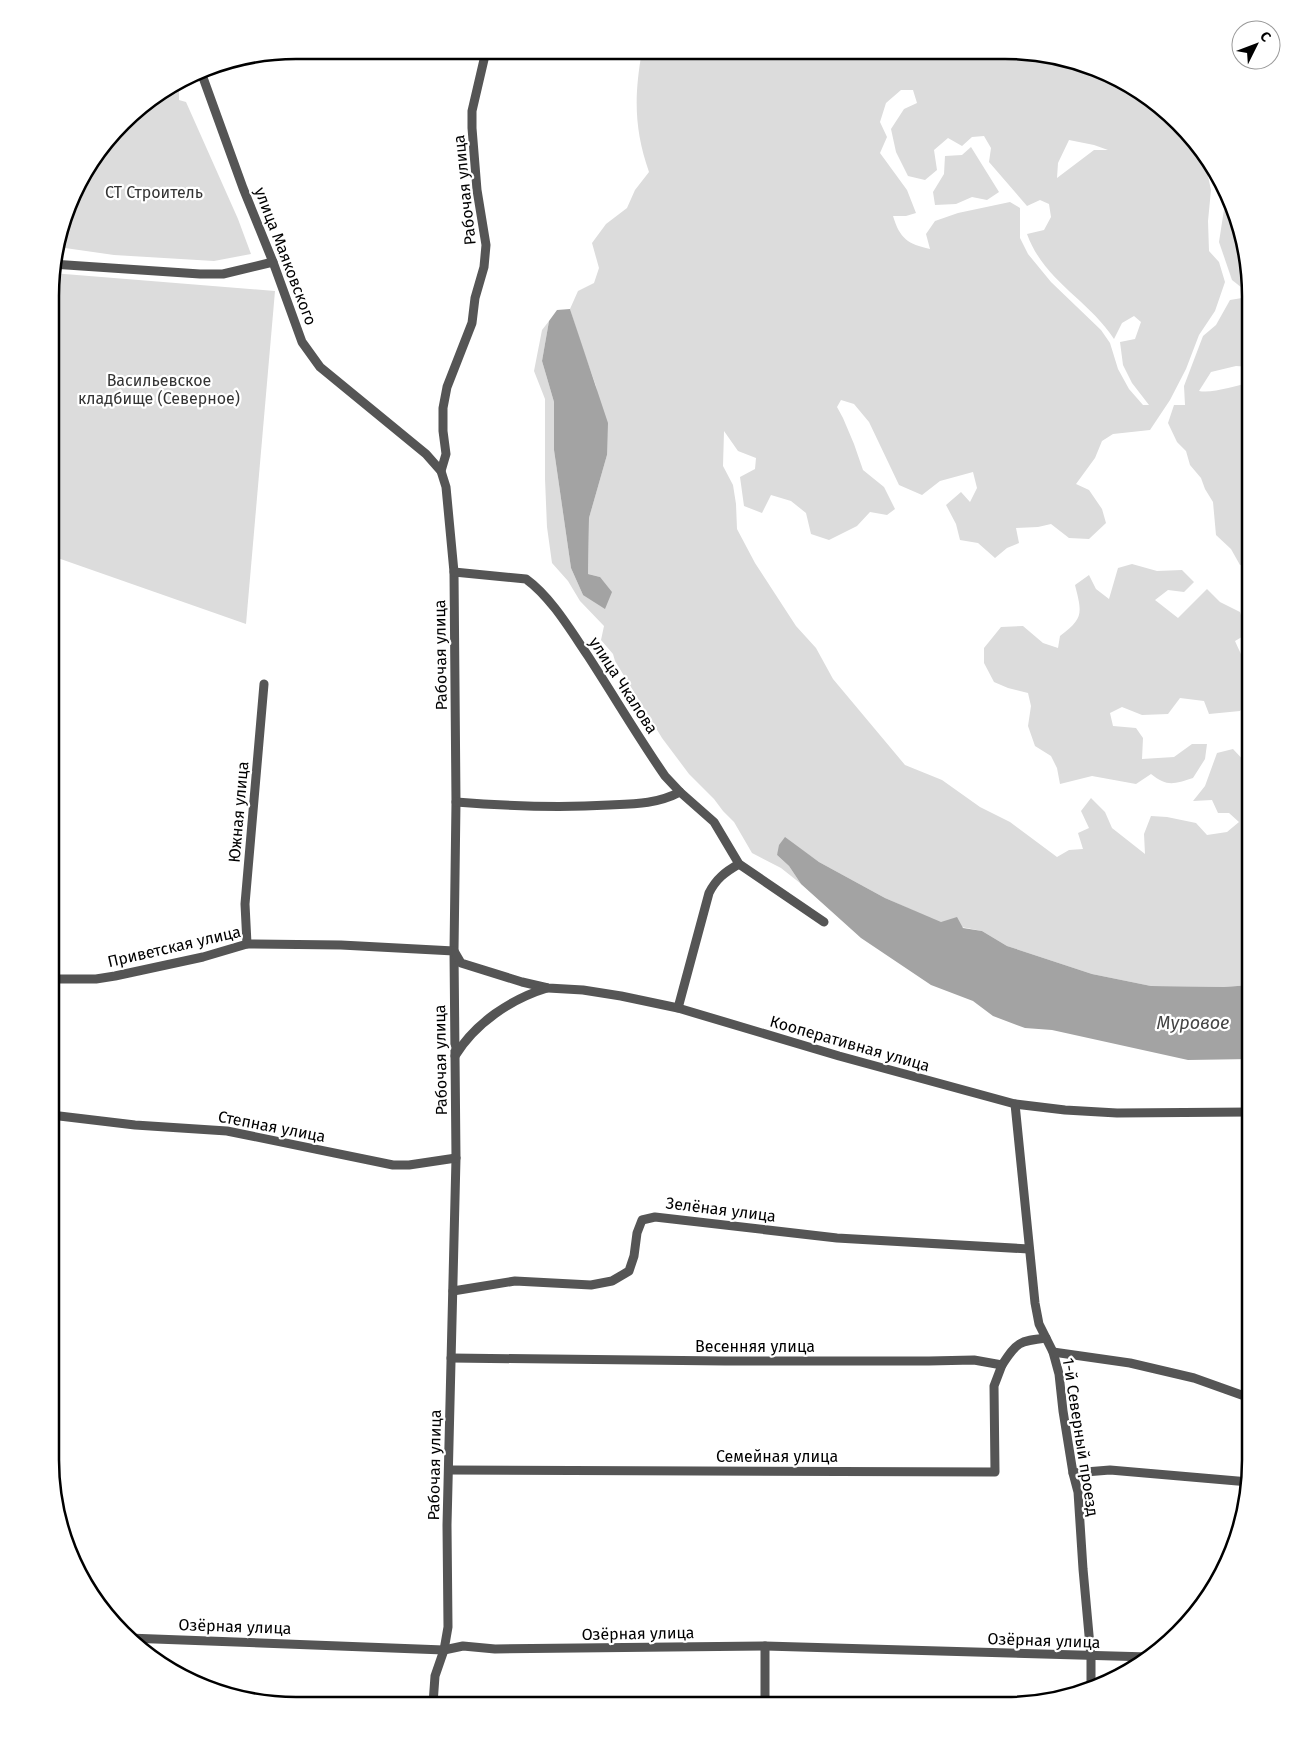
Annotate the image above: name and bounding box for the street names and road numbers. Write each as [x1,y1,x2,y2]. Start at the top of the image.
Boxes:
street label: Рабочая улица [449,134,480,246]
street label: улица Маяковского [250,185,321,328]
street label: Рабочая улица [430,599,451,711]
street label: улица Чкалова [585,633,662,737]
street label: Южная улица [225,761,252,863]
street label: Приветская улица [106,922,243,971]
street label: Рабочая улица [430,1004,451,1116]
street label: Кооперативная улица [768,1012,932,1075]
street label: Степная улица [217,1107,327,1146]
street label: Зелёная улица [665,1193,777,1226]
street label: Весенняя улица [695,1337,815,1356]
street label: 1-й Северный проезд [1059,1356,1102,1518]
street label: Рабочая улица [424,1409,445,1521]
street label: Семейная улица [716,1447,838,1466]
street label: Озёрная улица [178,1615,292,1638]
street label: Озёрная улица [581,1623,695,1644]
street label: Озёрная улица [987,1629,1101,1652]

